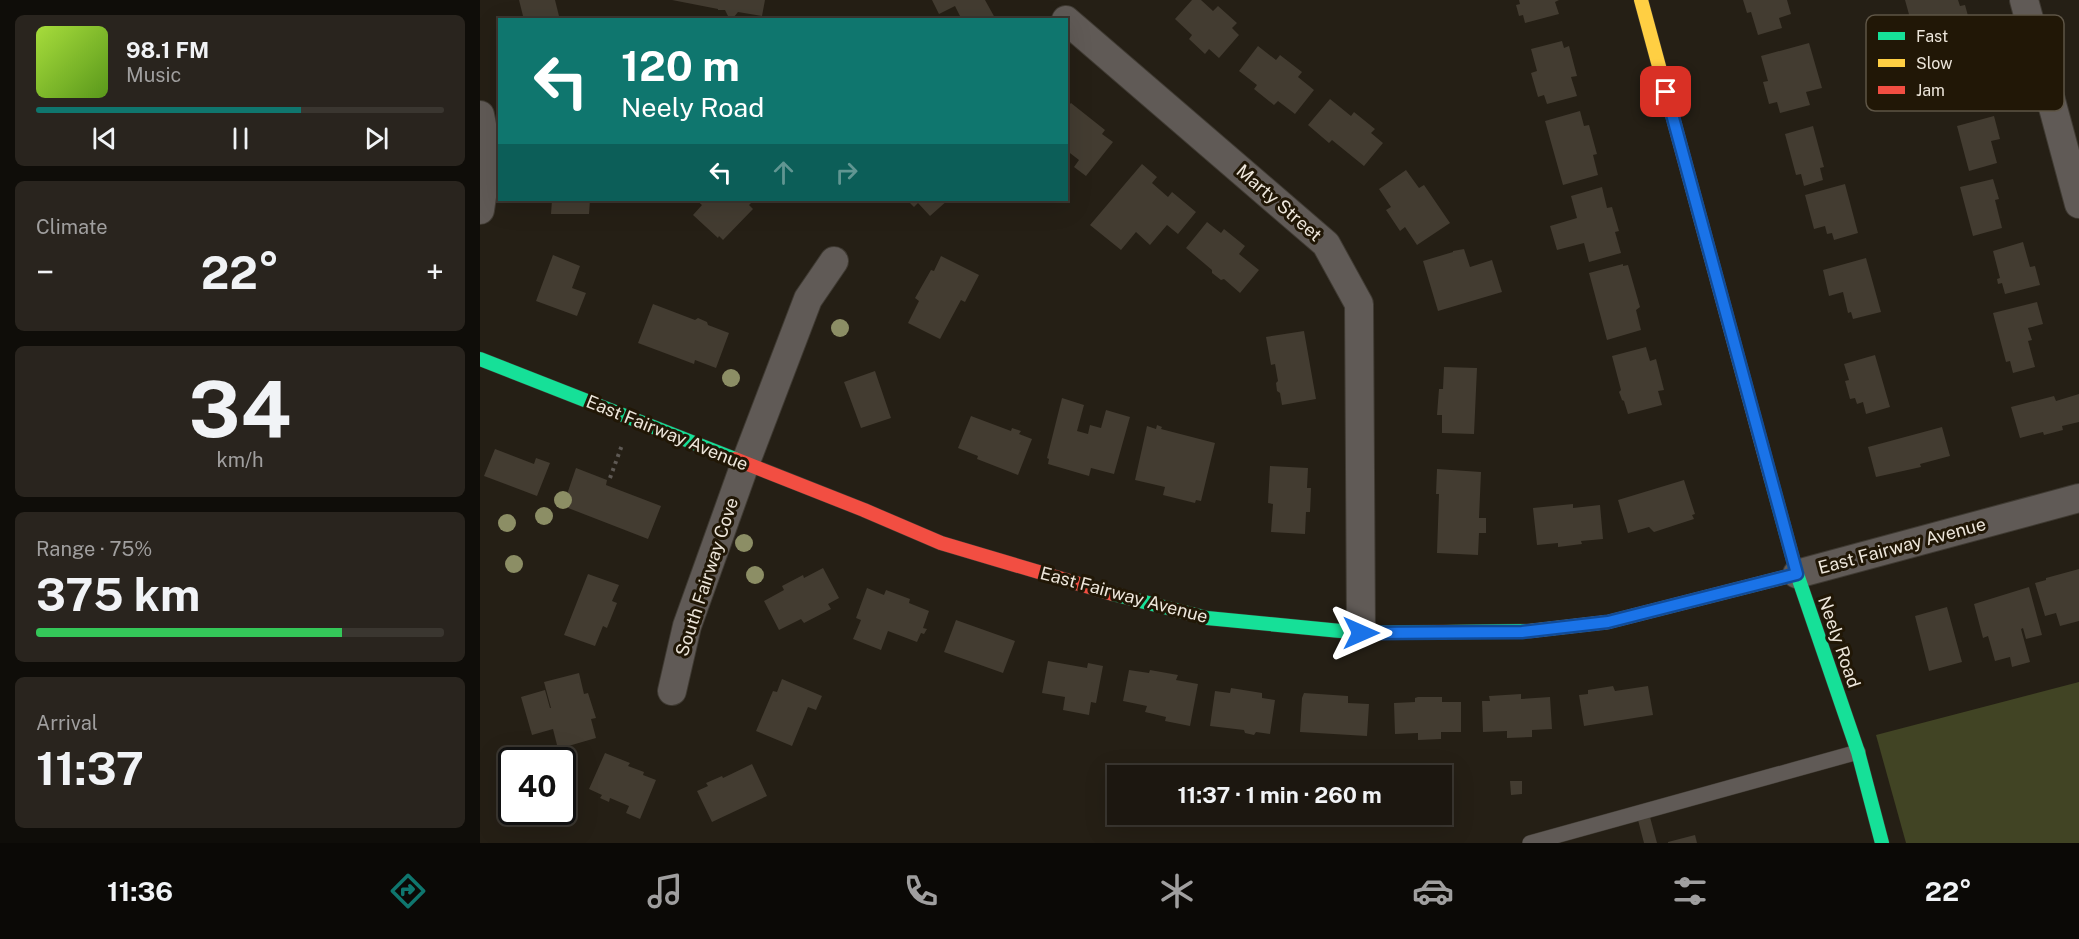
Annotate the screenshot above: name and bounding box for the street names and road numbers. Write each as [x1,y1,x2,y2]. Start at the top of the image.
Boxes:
street label: Marty Street [1232,160,1326,245]
street label: East Fairway Avenue [583,390,751,475]
street label: South Fairway Cove [671,495,742,659]
street label: East Fairway Avenue [1816,513,1988,578]
street label: East Fairway Avenue [1038,562,1210,627]
street label: Neely Road [1814,593,1865,690]

